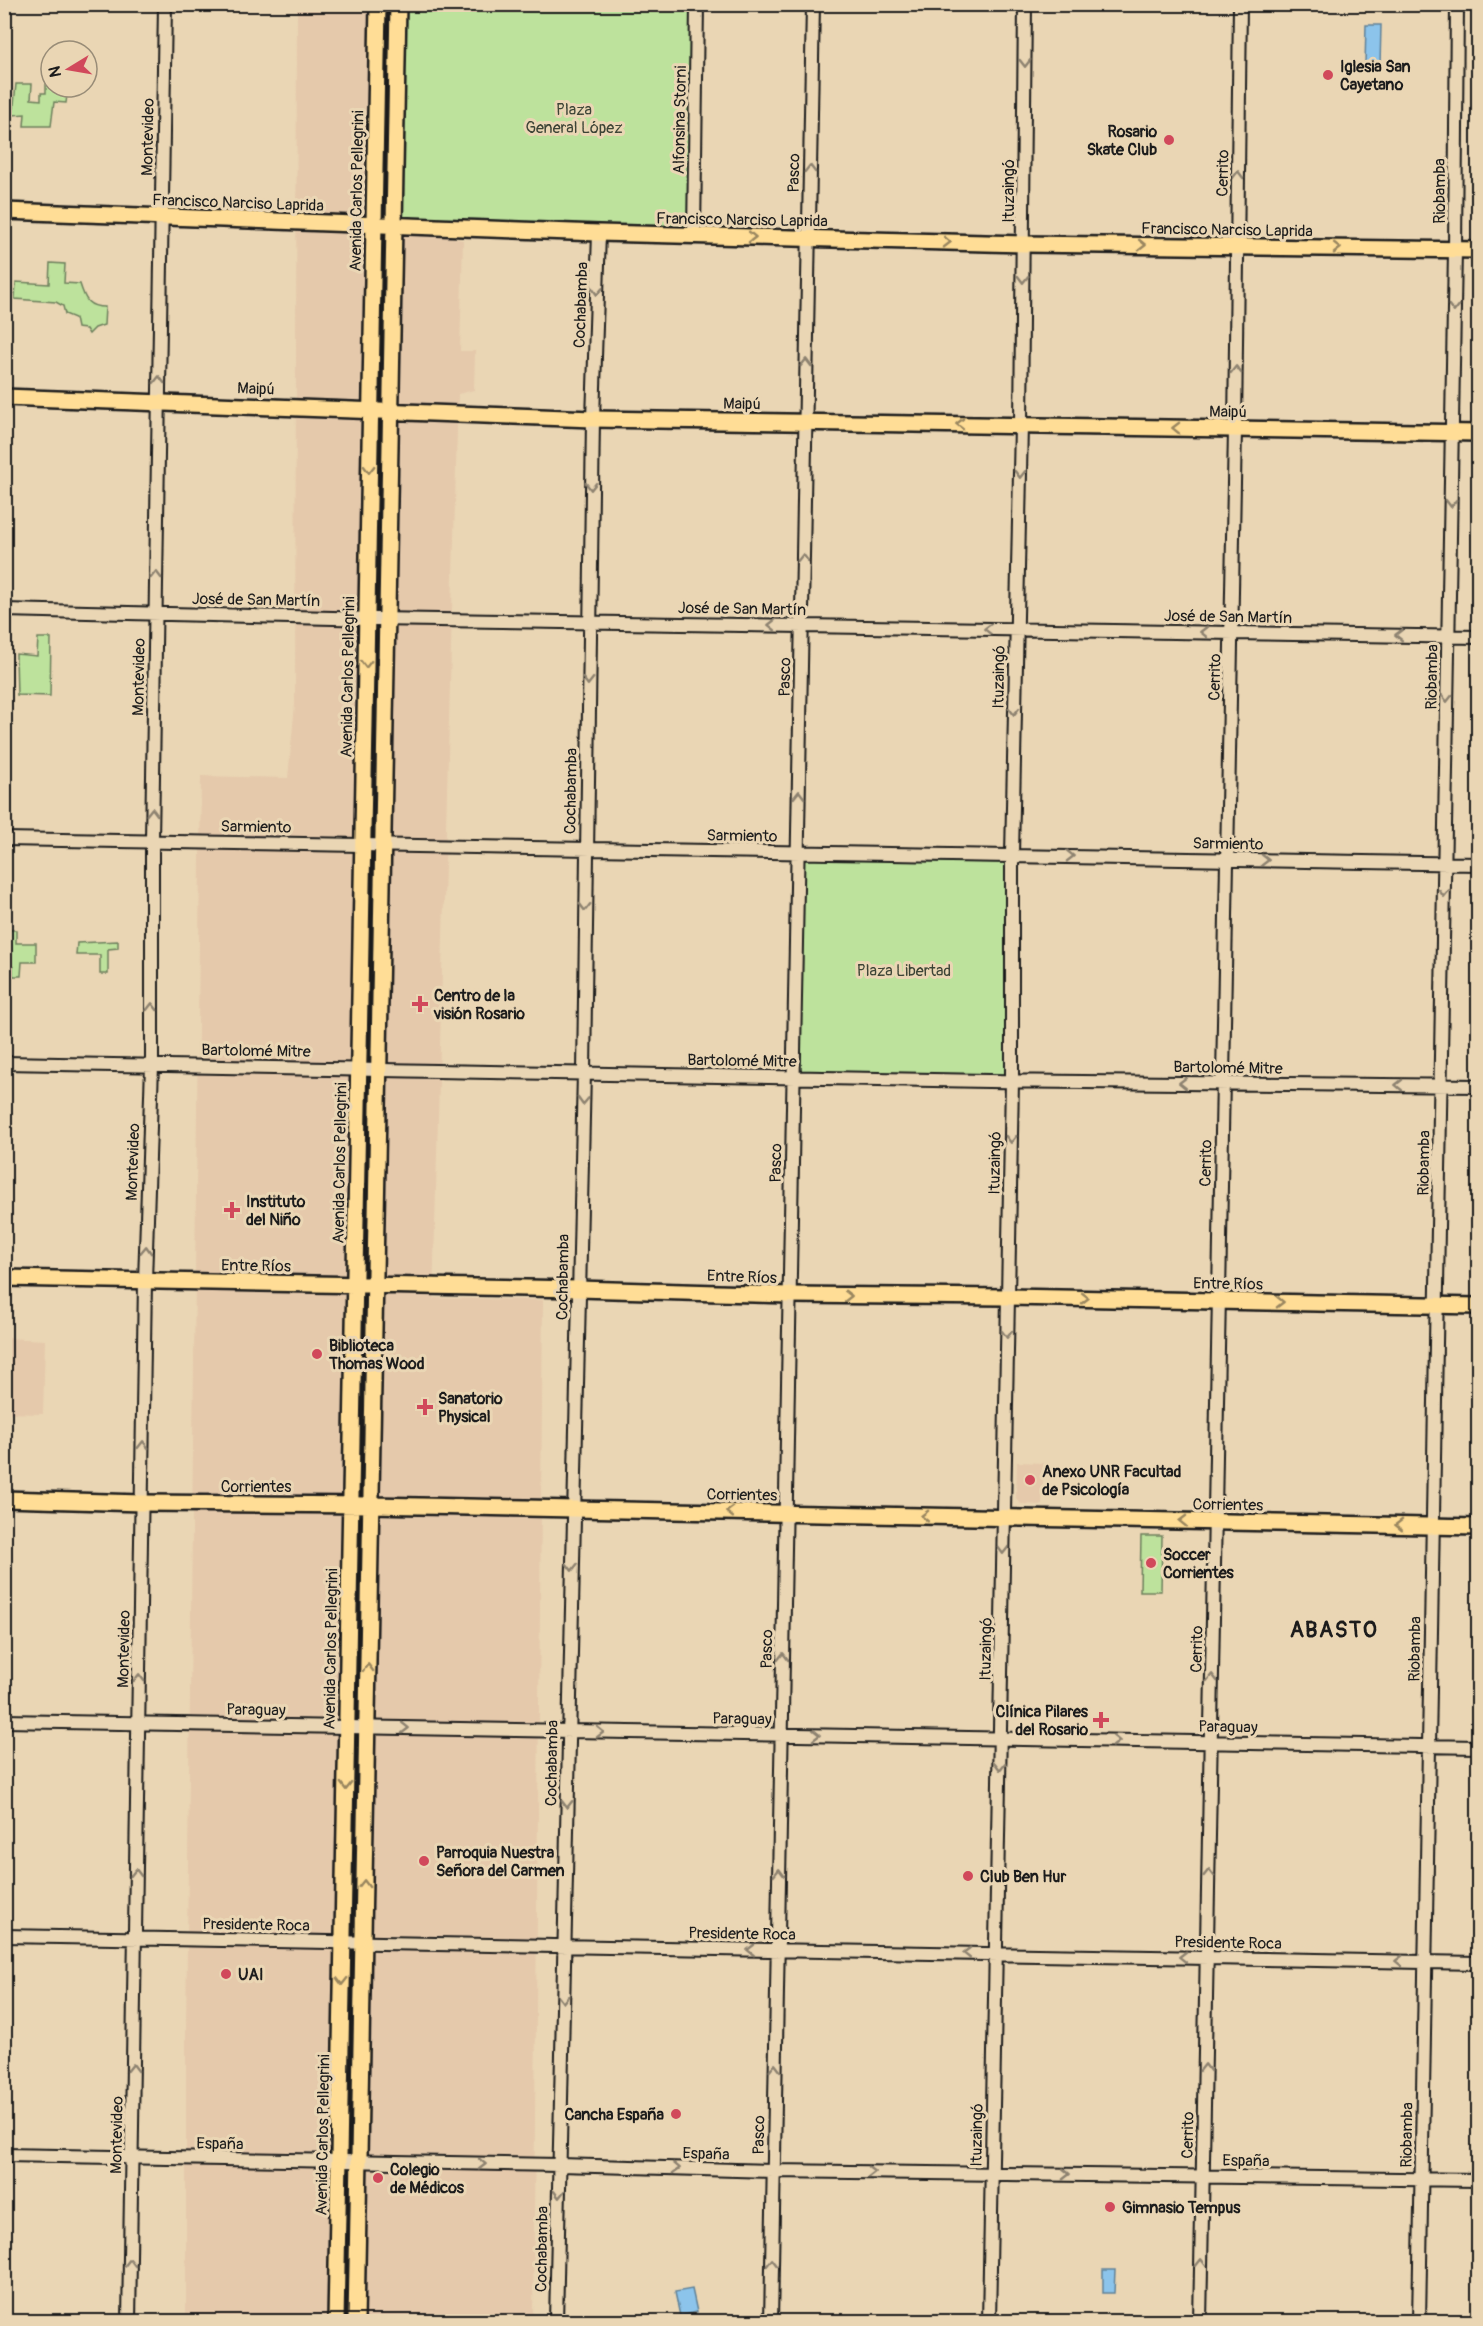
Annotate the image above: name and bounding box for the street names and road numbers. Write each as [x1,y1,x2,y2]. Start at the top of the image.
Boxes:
street label: Alfonsina Storni [669,65,691,175]
street label: Montevideo [137,98,159,176]
street label: Avenida Carlos Pellegrini [346,110,368,272]
street label: Cerrito [1213,149,1233,197]
street label: Pasco [784,153,804,193]
street label: Riobamba [1430,158,1450,224]
street label: Ituzaingó [999,159,1019,223]
street label: Francisco Narciso Laprida [152,190,324,216]
street label: Francisco Narciso Laprida [656,209,828,231]
street label: Francisco Narciso Laprida [1141,219,1313,241]
street label: Cochabamba [569,262,592,349]
street label: Maipú [237,378,275,400]
street label: Maipú [723,394,761,414]
street label: Maipú [1209,402,1247,422]
street label: José de San Martín [192,589,320,611]
street label: Avenida Carlos Pellegrini [337,596,359,758]
street label: José de San Martín [678,598,806,620]
street label: José de San Martín [1164,606,1292,628]
street label: Montevideo [128,638,150,716]
street label: Riobamba [1421,644,1443,710]
street label: Ituzaingó [988,645,1010,709]
street label: Cerrito [1205,653,1225,701]
street label: Pasco [775,657,795,697]
street label: Cochabamba [560,748,582,834]
street label: Sarmiento [220,816,292,838]
street label: Sarmiento [706,825,778,847]
street label: Sarmiento [1192,833,1264,855]
street label: Bartolomé Mitre [201,1040,311,1062]
street label: Bartolomé Mitre [687,1050,797,1072]
street label: Bartolomé Mitre [1173,1057,1283,1079]
street label: Avenida Carlos Pellegrini [329,1082,351,1244]
street label: Montevideo [122,1122,144,1201]
street label: Riobamba [1413,1130,1435,1196]
street label: Ituzaingó [984,1131,1006,1195]
street label: Cerrito [1196,1139,1216,1187]
street label: Pasco [766,1143,786,1183]
street label: Cochabamba [552,1234,574,1320]
street label: Entre Ríos [221,1255,291,1277]
street label: Entre Ríos [707,1266,777,1288]
street label: Entre Ríos [1193,1273,1263,1295]
street label: Corrientes [221,1477,291,1497]
street label: Corrientes [706,1484,778,1506]
street label: Corrientes [1192,1494,1264,1516]
street label: Avenida Carlos Pellegrini [320,1568,342,1730]
street label: Montevideo [113,1610,135,1688]
street label: Riobamba [1404,1616,1426,1682]
street label: Ituzaingó [975,1617,997,1681]
street label: Cerrito [1187,1625,1207,1673]
street label: Pasco [757,1629,777,1669]
street label: Paraguay [226,1699,286,1721]
street label: Paraguay [712,1708,772,1730]
street label: Paraguay [1198,1716,1258,1738]
street label: Cochabamba [541,1720,563,1806]
street label: Presidente Roca [202,1914,310,1936]
street label: Presidente Roca [688,1923,796,1945]
street label: Presidente Roca [1174,1932,1282,1954]
street label: Avenida Carlos Pellegrini [312,2054,334,2216]
street label: Montevideo [106,2096,128,2174]
street label: Riobamba [1396,2102,1418,2168]
street label: Ituzaingó [966,2103,988,2167]
street label: Cerrito [1178,2111,1198,2159]
street label: Pasco [749,2115,769,2155]
street label: España [196,2134,244,2154]
street label: España [682,2143,730,2165]
street label: España [1222,2151,1270,2171]
street label: Cochabamba [531,2206,553,2292]

